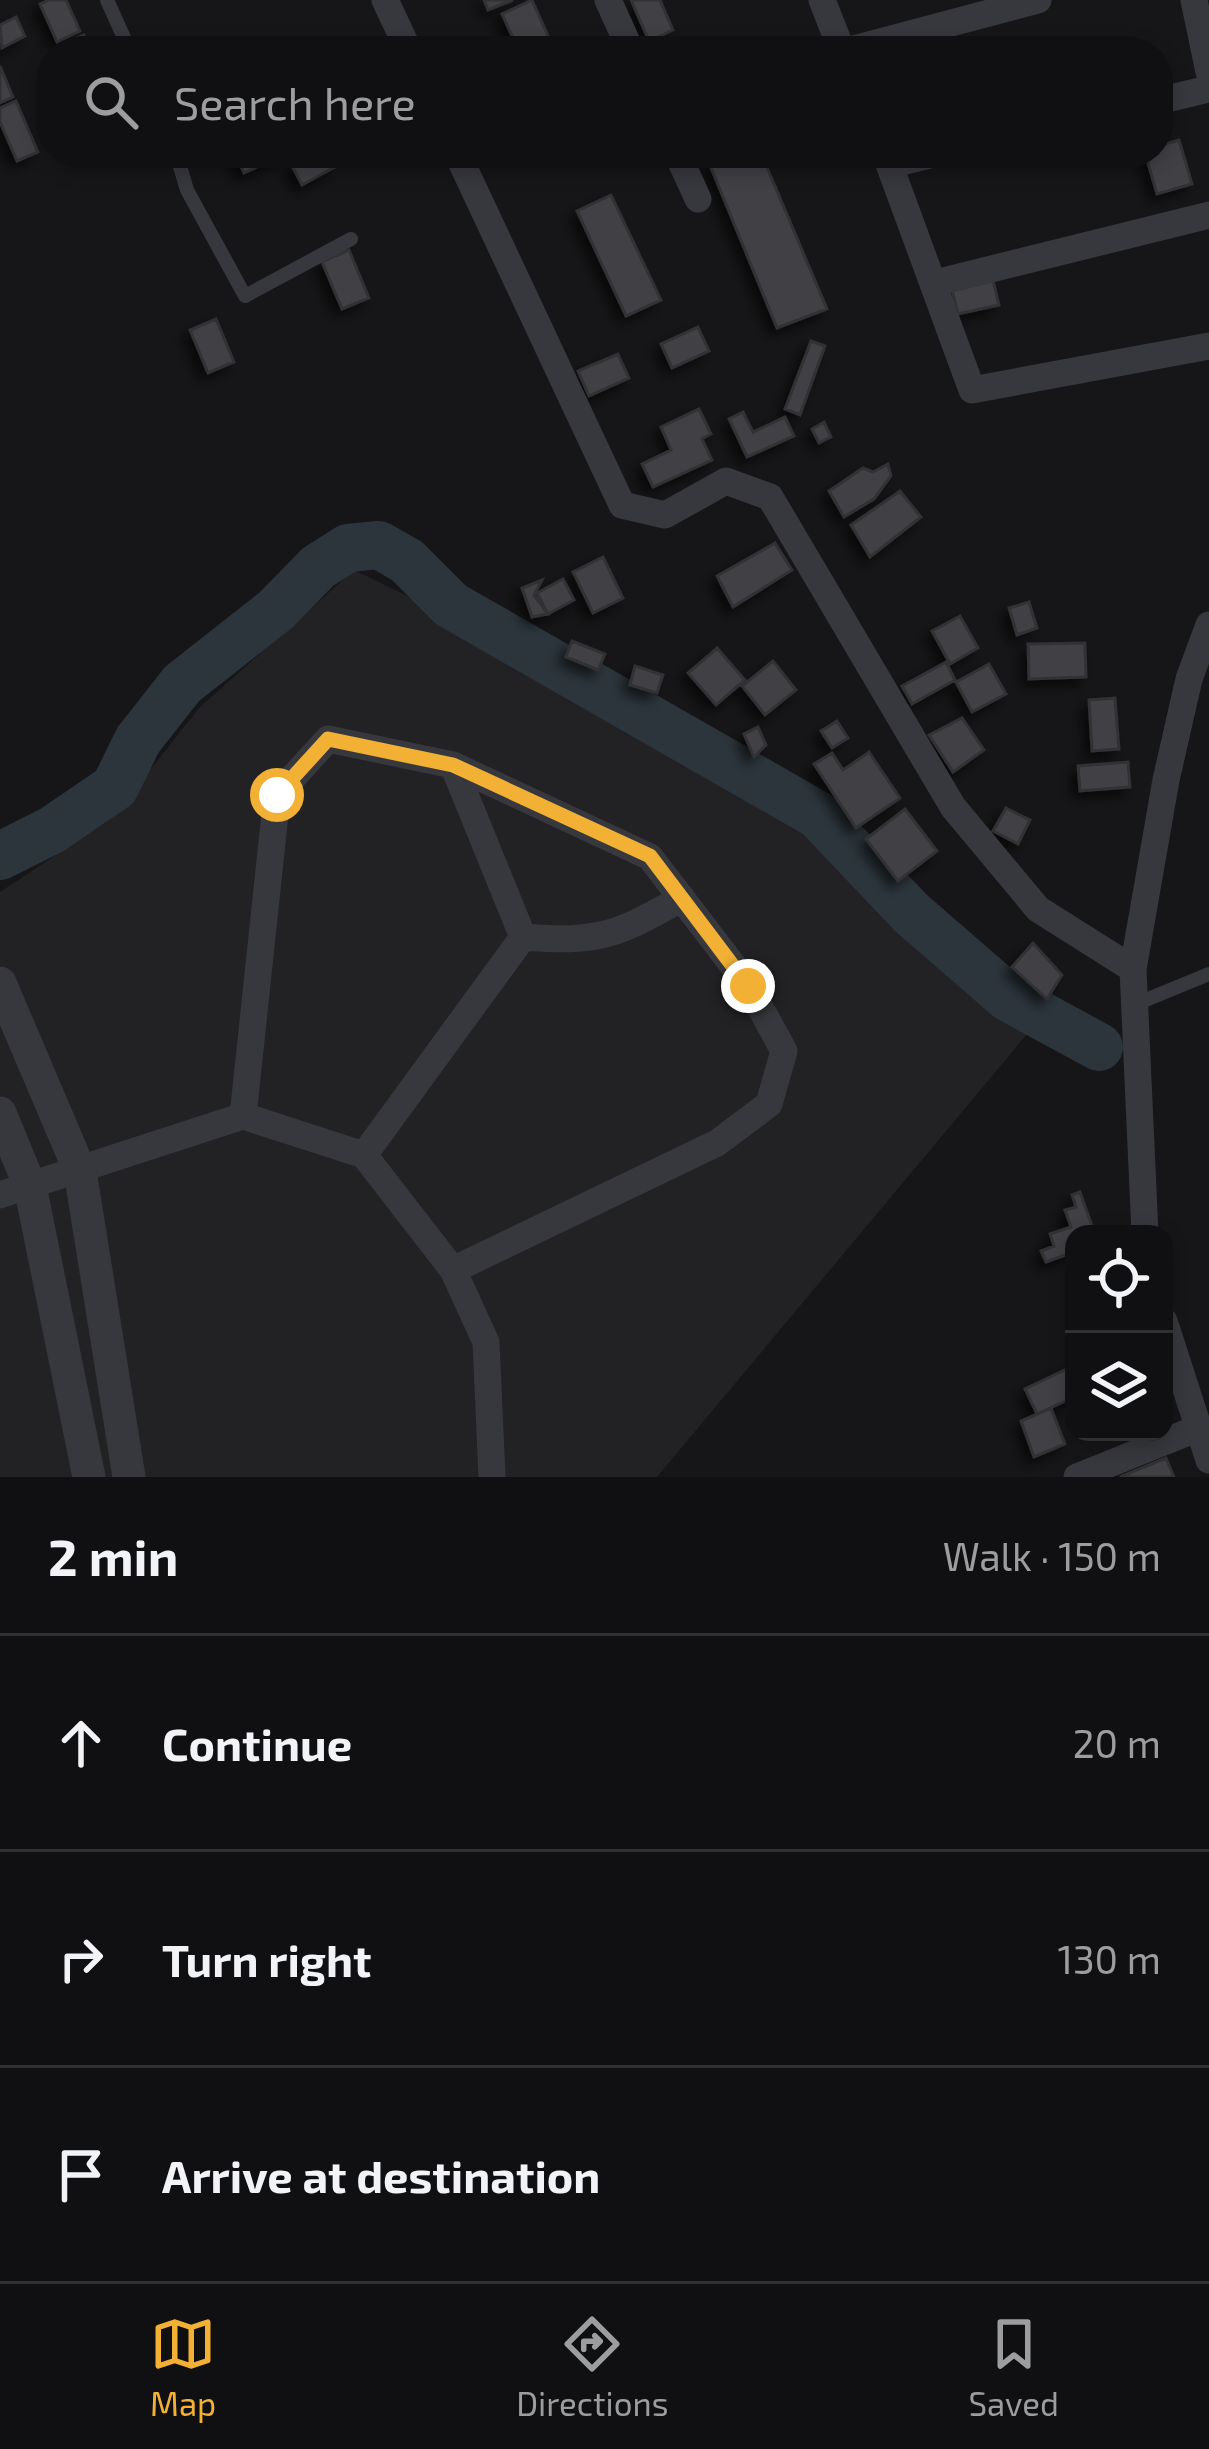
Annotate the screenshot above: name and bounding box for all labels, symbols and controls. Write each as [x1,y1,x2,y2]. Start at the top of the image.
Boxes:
search box [36,36,1173,168]
icon: search [78,69,144,135]
text: Search here [174,75,416,129]
route start [250,768,304,822]
route end [721,959,775,1013]
map controls [1065,1225,1173,1441]
button: locate [1065,1225,1173,1333]
button: layers [1065,1333,1173,1441]
text: 2 min [48,1525,178,1586]
text: Walk · 150 m [943,1532,1161,1579]
icon: ahead [48,1710,114,1776]
text: Continue [162,1716,352,1770]
text: 20 m [1073,1719,1161,1766]
icon: right [48,1926,114,1992]
text: Turn right [162,1932,371,1986]
text: 130 m [1057,1935,1161,1982]
icon: arrive [48,2142,114,2208]
text: Arrive at destination [162,2148,600,2202]
tab: Map [150,2311,216,2423]
tab: Directions [516,2311,668,2423]
tab: Saved [968,2311,1059,2423]

